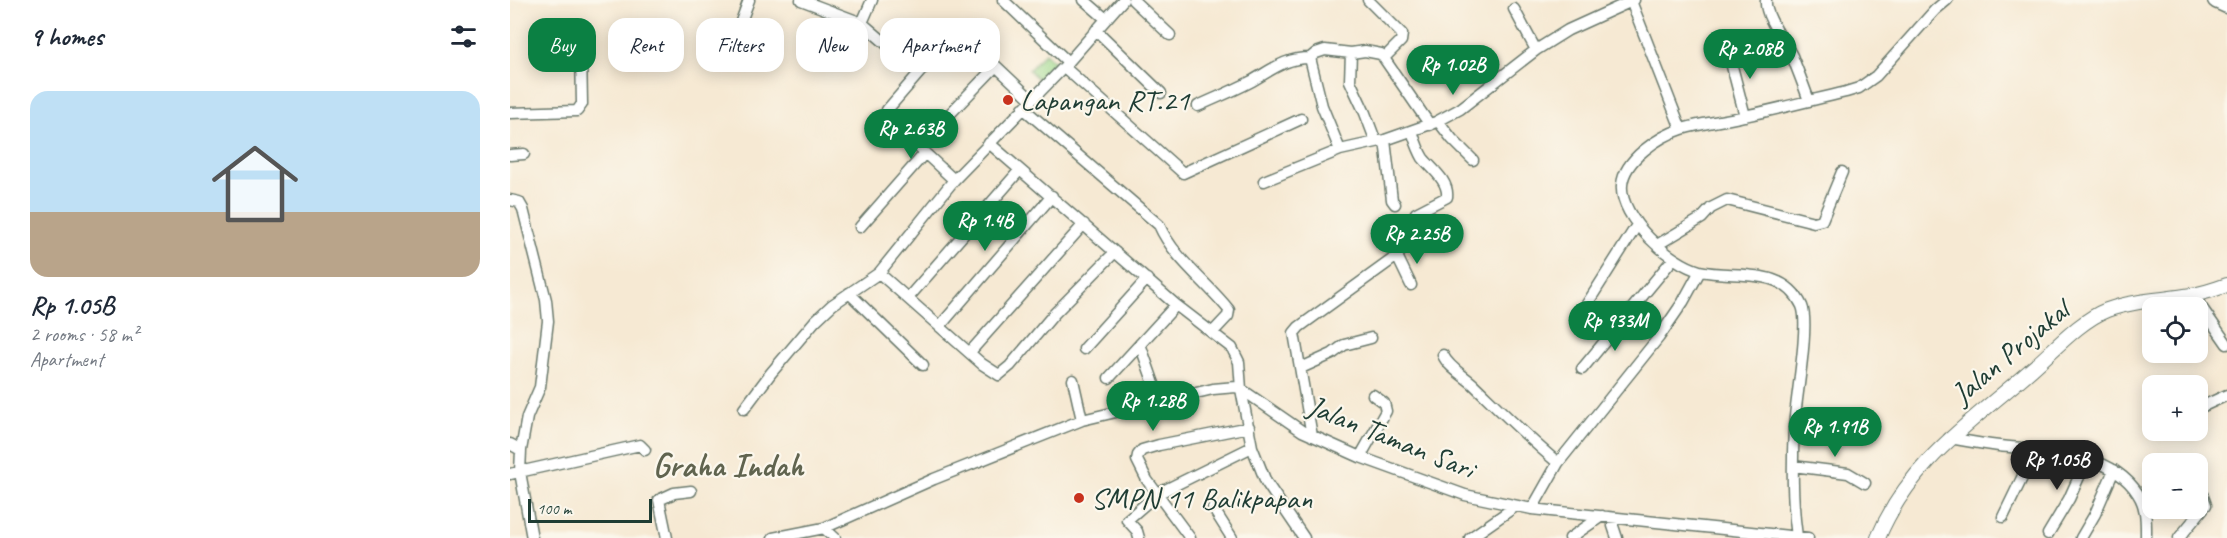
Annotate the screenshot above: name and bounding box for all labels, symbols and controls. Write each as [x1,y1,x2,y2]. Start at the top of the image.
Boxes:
chip: Buy [528,18,596,72]
chip: Rent [608,18,684,72]
chip: Filters [696,18,784,72]
chip: New [796,18,868,72]
chip: Apartment [880,18,1000,72]
text: 9 homes [30,20,103,53]
icon: filters [447,20,480,53]
pin: Rp 2.08B [1688,29,1812,80]
text: Rp 2.08B [1717,36,1783,61]
pin: Rp 1.02B [1391,45,1515,96]
text: Rp 1.02B [1420,52,1486,77]
place label: Lapangan RT.21 [1020,81,1191,119]
marker: Lapangan RT.21 [1001,93,1015,107]
pin: Rp 2.63B [849,109,973,160]
text: Rp 2.63B [878,116,944,141]
icon: home [201,130,309,238]
pin: Rp 1.4B [930,201,1040,252]
text: Rp 1.4B [957,208,1013,233]
pin: Rp 2.25B [1355,214,1479,265]
text: Rp 2.25B [1385,221,1449,246]
text: Rp 1.05B [30,289,114,322]
street label: Jalan Projakal [1942,289,2081,414]
map controls [2142,297,2208,519]
button: locate [2142,297,2208,363]
pin: Rp 933M [1560,301,1670,352]
text: Rp 933M [1582,308,1648,333]
text: 2 rooms · 58 m² [30,322,138,347]
text: Apartment [30,347,103,372]
button: + [2142,375,2208,441]
pin: Rp 1.28B [1091,381,1215,432]
street label: Jalan Taman Sari [1300,386,1483,489]
text: Rp 1.28B [1120,388,1186,413]
pin: Rp 1.91B [1773,407,1897,458]
text: Rp 1.91B [1803,414,1867,439]
pin: Rp 1.05B [1995,440,2119,491]
district label: Graha Indah [653,444,805,486]
text: Rp 1.05B [2025,447,2089,472]
button: − [2142,453,2208,519]
place label: SMPN 11 Balikpapan [1091,479,1313,517]
marker: SMPN 11 Balikpapan [1072,491,1086,505]
scale bar [528,496,652,524]
text: 100 m [537,499,571,519]

